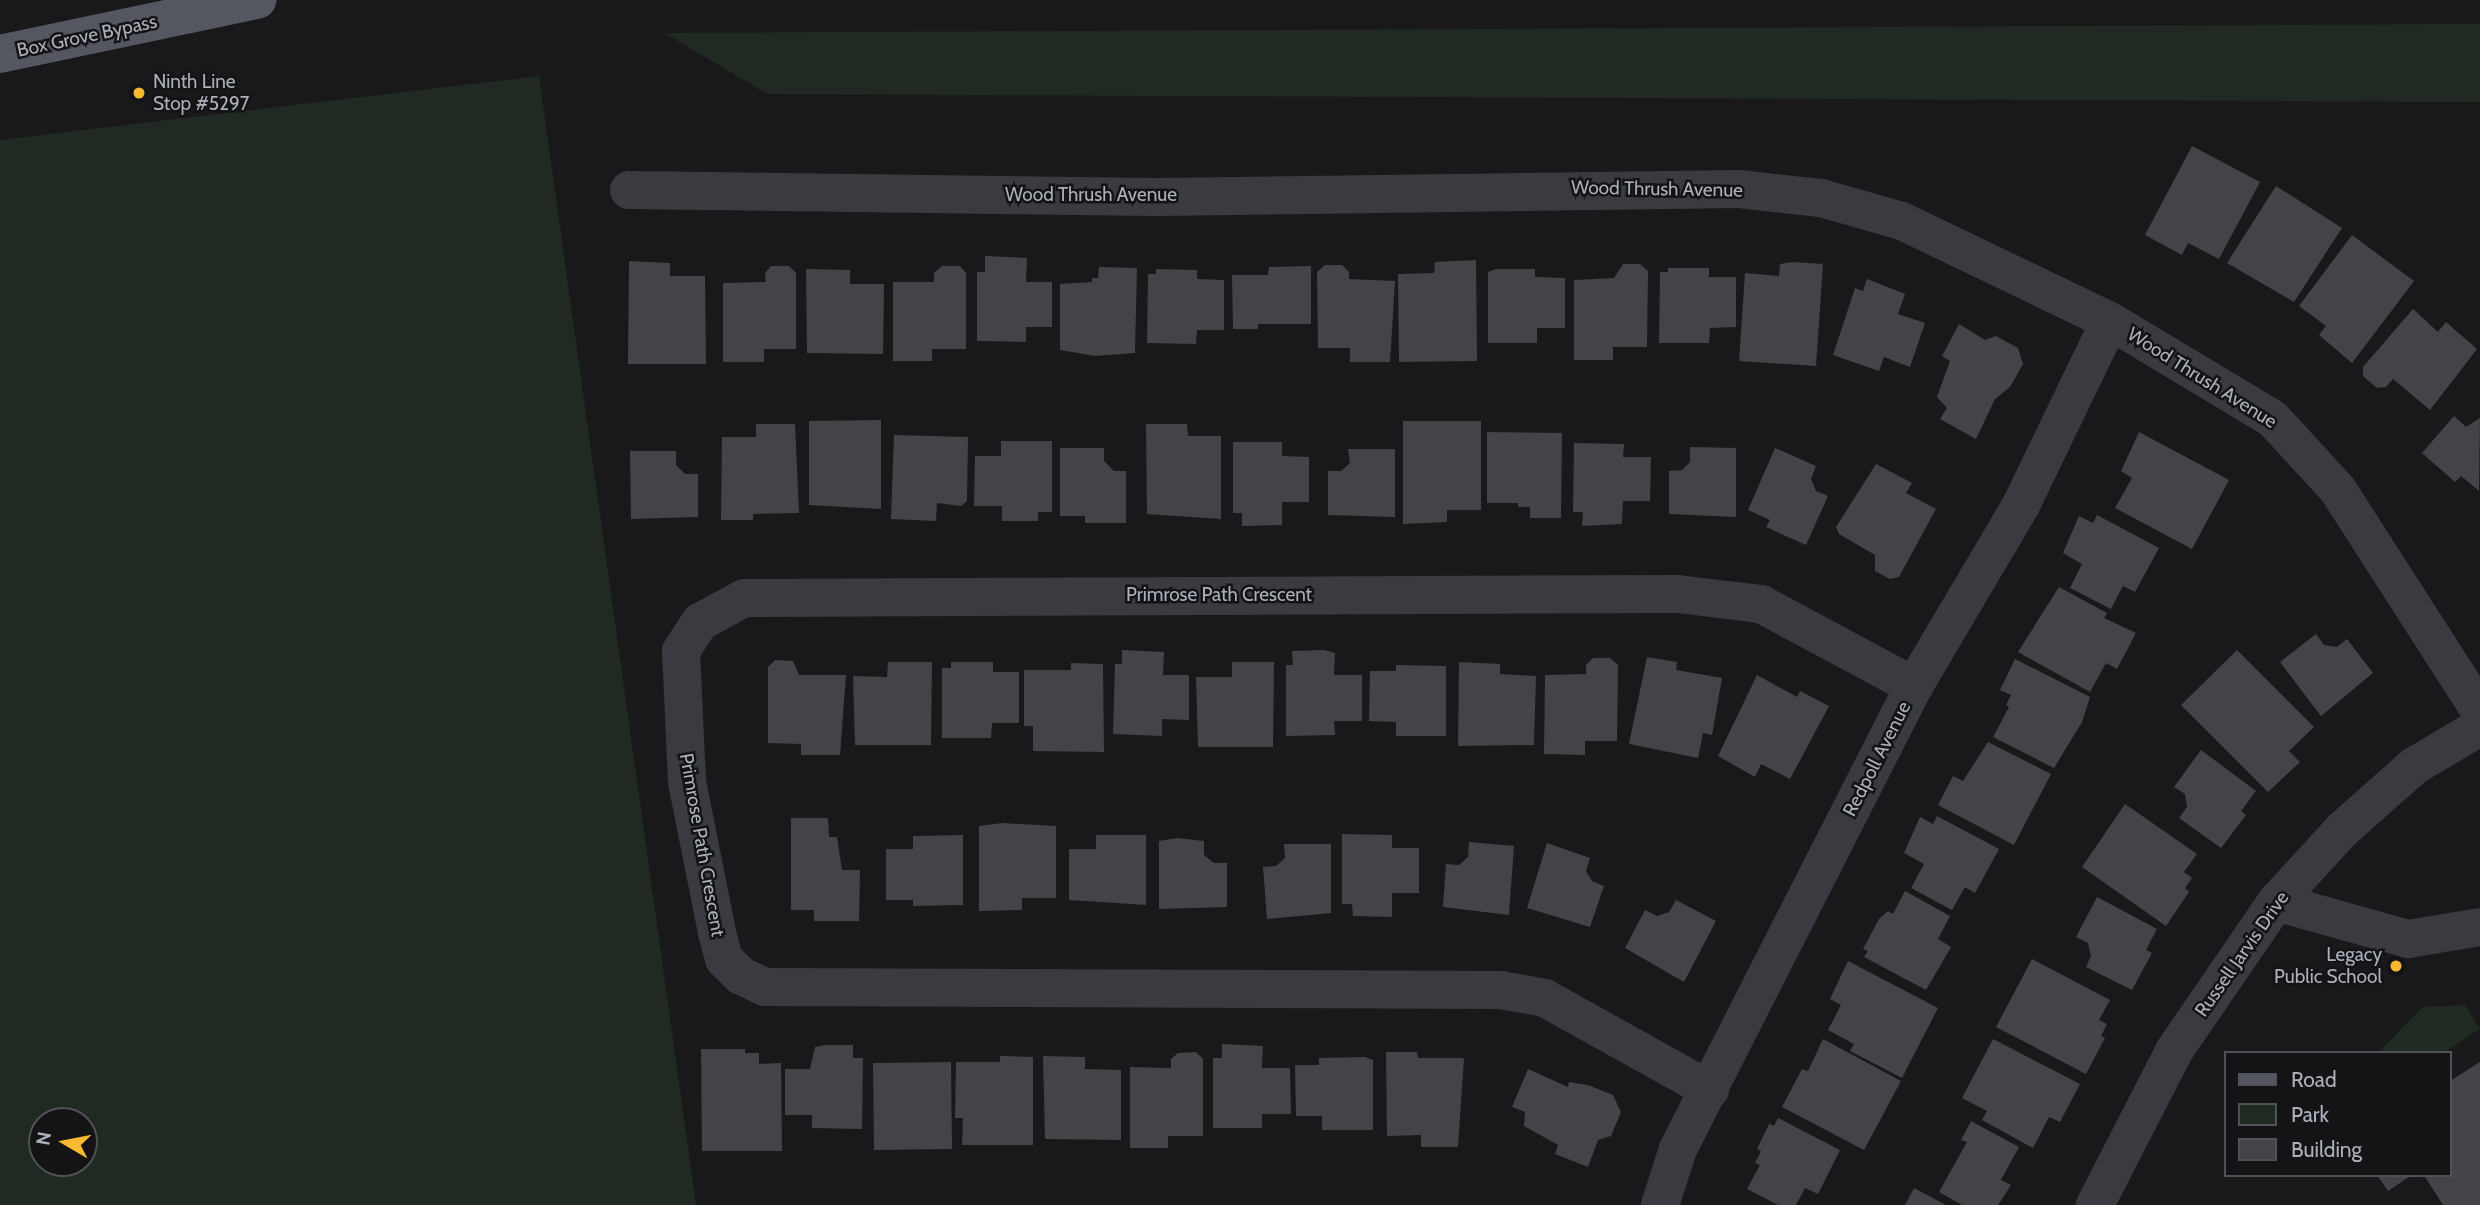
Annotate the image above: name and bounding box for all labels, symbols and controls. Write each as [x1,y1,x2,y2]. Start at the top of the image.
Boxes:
street label: Box Grove Bypass [15,10,159,62]
place label: Ninth Line Stop #5297 [153,71,249,115]
marker: Ninth Line Stop #5297 [131,85,147,101]
street label: Wood Thrush Avenue [1571,176,1743,202]
street label: Wood Thrush Avenue [1005,184,1177,206]
street label: Wood Thrush Avenue [2123,323,2281,433]
street label: Primrose Path Crescent [1126,584,1312,606]
street label: Redpoll Avenue [1838,698,1916,820]
street label: Primrose Path Crescent [675,751,729,939]
street label: Russell Jarvis Drive [2190,887,2294,1021]
place label: Legacy Public School [2274,944,2382,988]
marker: Legacy Public School [2388,958,2404,974]
legend [2224,1051,2452,1177]
text: Road [2291,1067,2337,1092]
text: Park [2291,1102,2329,1127]
north arrow [28,1107,98,1177]
text: N [31,1130,56,1147]
text: Building [2291,1137,2362,1162]

